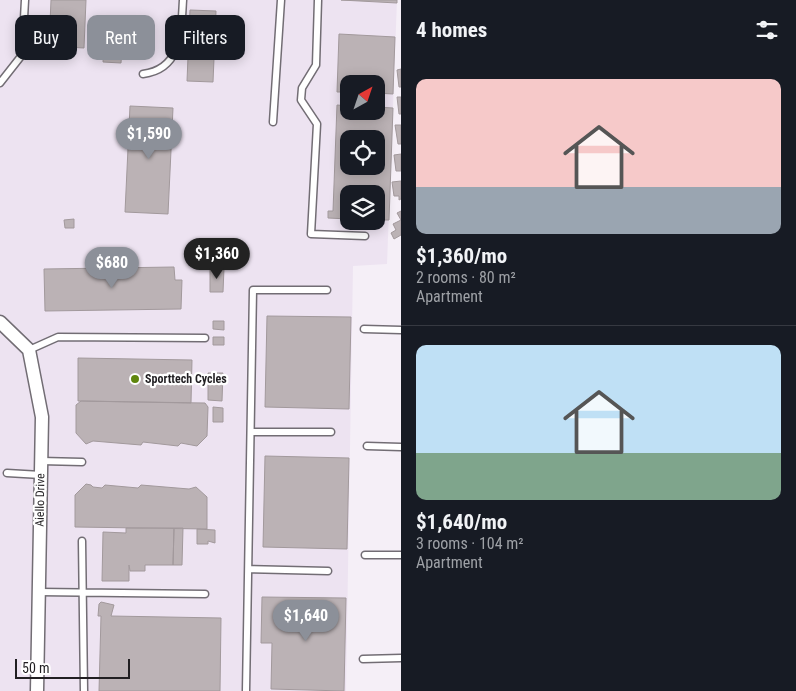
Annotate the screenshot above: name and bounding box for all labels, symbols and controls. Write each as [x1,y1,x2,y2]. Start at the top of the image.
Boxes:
chip: Buy [15,15,77,60]
chip: Rent [87,15,155,60]
chip: Filters [165,15,245,60]
icon: filters [753,16,781,44]
text: 4 homes [416,18,487,42]
north arrow [340,75,385,120]
map controls [340,75,385,230]
icon: home [554,112,644,202]
pin: $1,590 [108,118,190,160]
text: $1,590 [127,124,171,143]
button: locate [340,130,385,175]
button: layers [340,185,385,230]
pin: $1,360 [176,238,258,280]
text: $1,360 [195,244,239,263]
text: $1,360/mo [416,244,507,268]
pin: $680 [82,246,142,289]
text: $680 [96,253,128,272]
text: 2 rooms · 80 m² [416,268,516,287]
text: Apartment [416,287,483,306]
place label: Sporttech Cycles [145,372,227,386]
marker: Sporttech Cycles [129,373,141,385]
icon: home [554,377,644,467]
street label: Aiello Drive [33,473,47,527]
text: $1,640/mo [416,510,507,534]
text: 3 rooms · 104 m² [416,534,524,553]
text: Apartment [416,553,483,572]
pin: $1,640 [265,600,347,642]
text: $1,640 [284,606,328,625]
scale bar [15,656,130,679]
text: 50 m [22,660,50,676]

